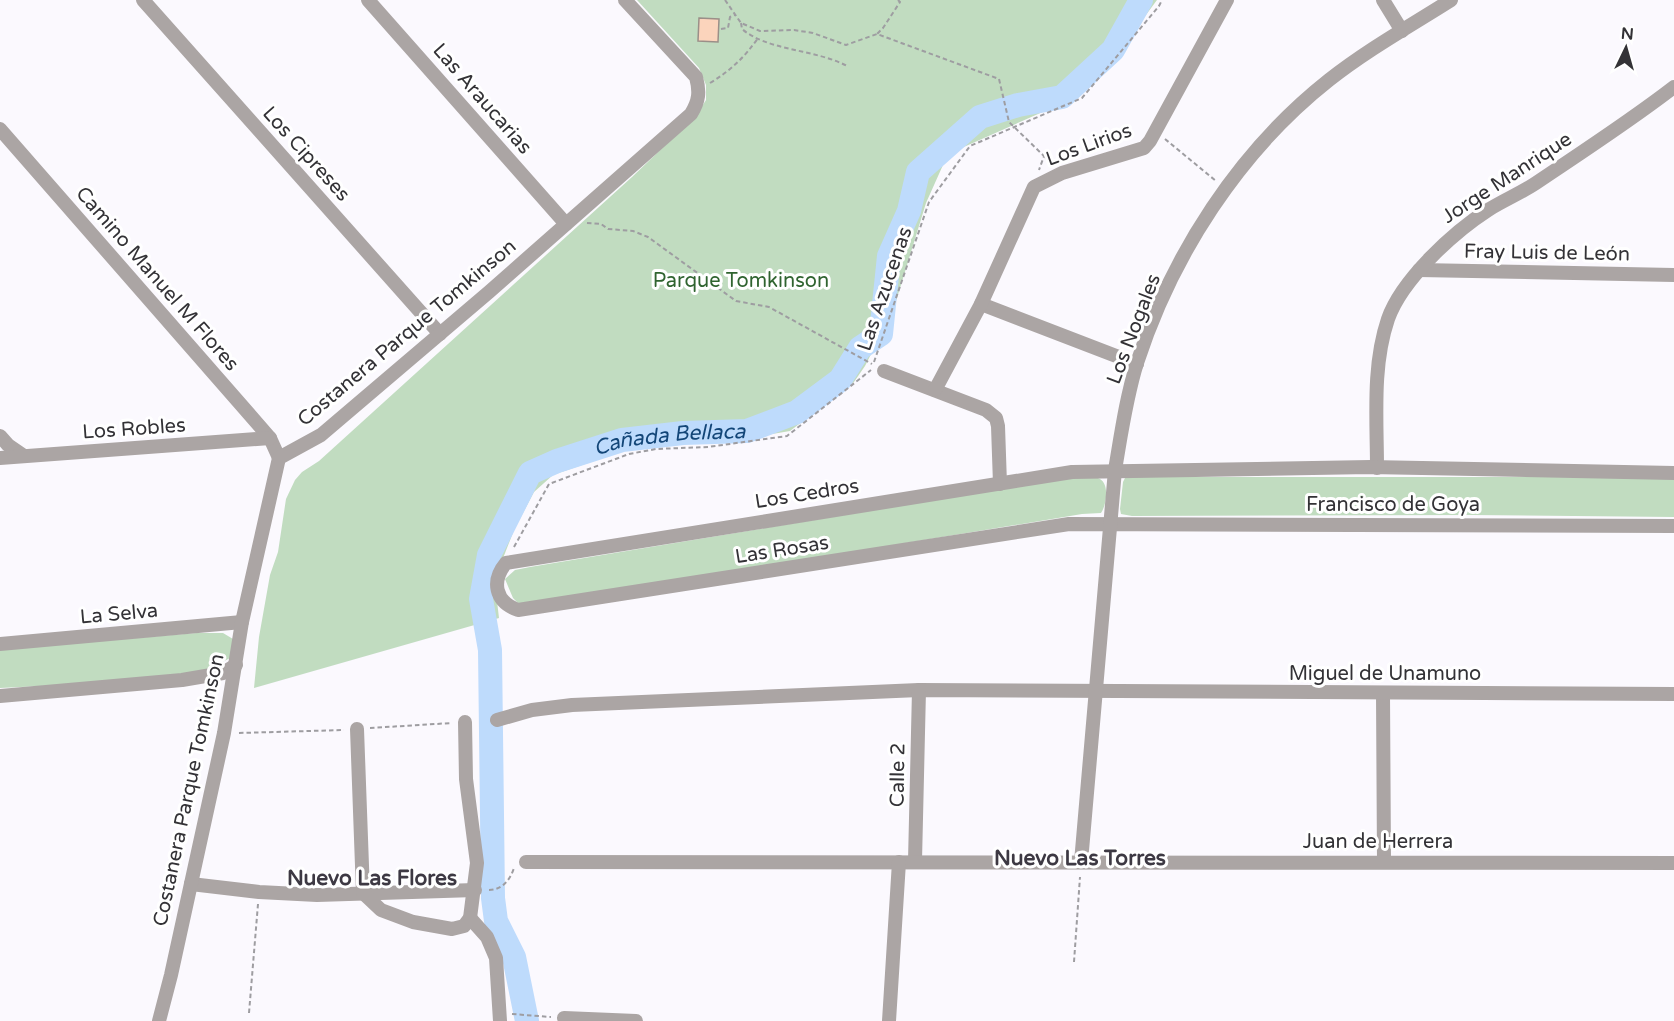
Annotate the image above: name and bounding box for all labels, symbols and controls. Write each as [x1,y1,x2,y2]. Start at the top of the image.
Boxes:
north arrow [1596,18,1656,78]
text: N [1620,24,1634,45]
street label: Las Araucarias [427,39,537,159]
street label: Los Cipreses [257,102,355,206]
street label: Los Lirios [1043,118,1135,172]
street label: Jorge Manrique [1438,127,1576,229]
street label: Camino Manuel M Flores [70,182,244,376]
street label: Las Azucenas [853,224,917,354]
street label: Costanera Parque Tomkinson [293,234,521,432]
street label: Fray Luis de León [1464,240,1630,266]
park label: Parque Tomkinson [653,269,829,293]
street label: Los Nogales [1102,270,1166,388]
street label: Los Robles [82,413,186,445]
water label: Cañada Bellaca [590,419,747,461]
street label: Los Cedros [753,474,861,514]
street label: Francisco de Goya [1306,493,1480,517]
street label: Las Rosas [734,531,830,569]
street label: La Selva [79,599,159,629]
street label: Costanera Parque Tomkinson [148,652,230,928]
street label: Miguel de Unamuno [1289,662,1481,686]
street label: Calle 2 [885,743,911,807]
street label: Juan de Herrera [1303,830,1453,854]
district label: Nuevo Las Torres [994,846,1166,871]
district label: Nuevo Las Flores [287,866,457,891]

